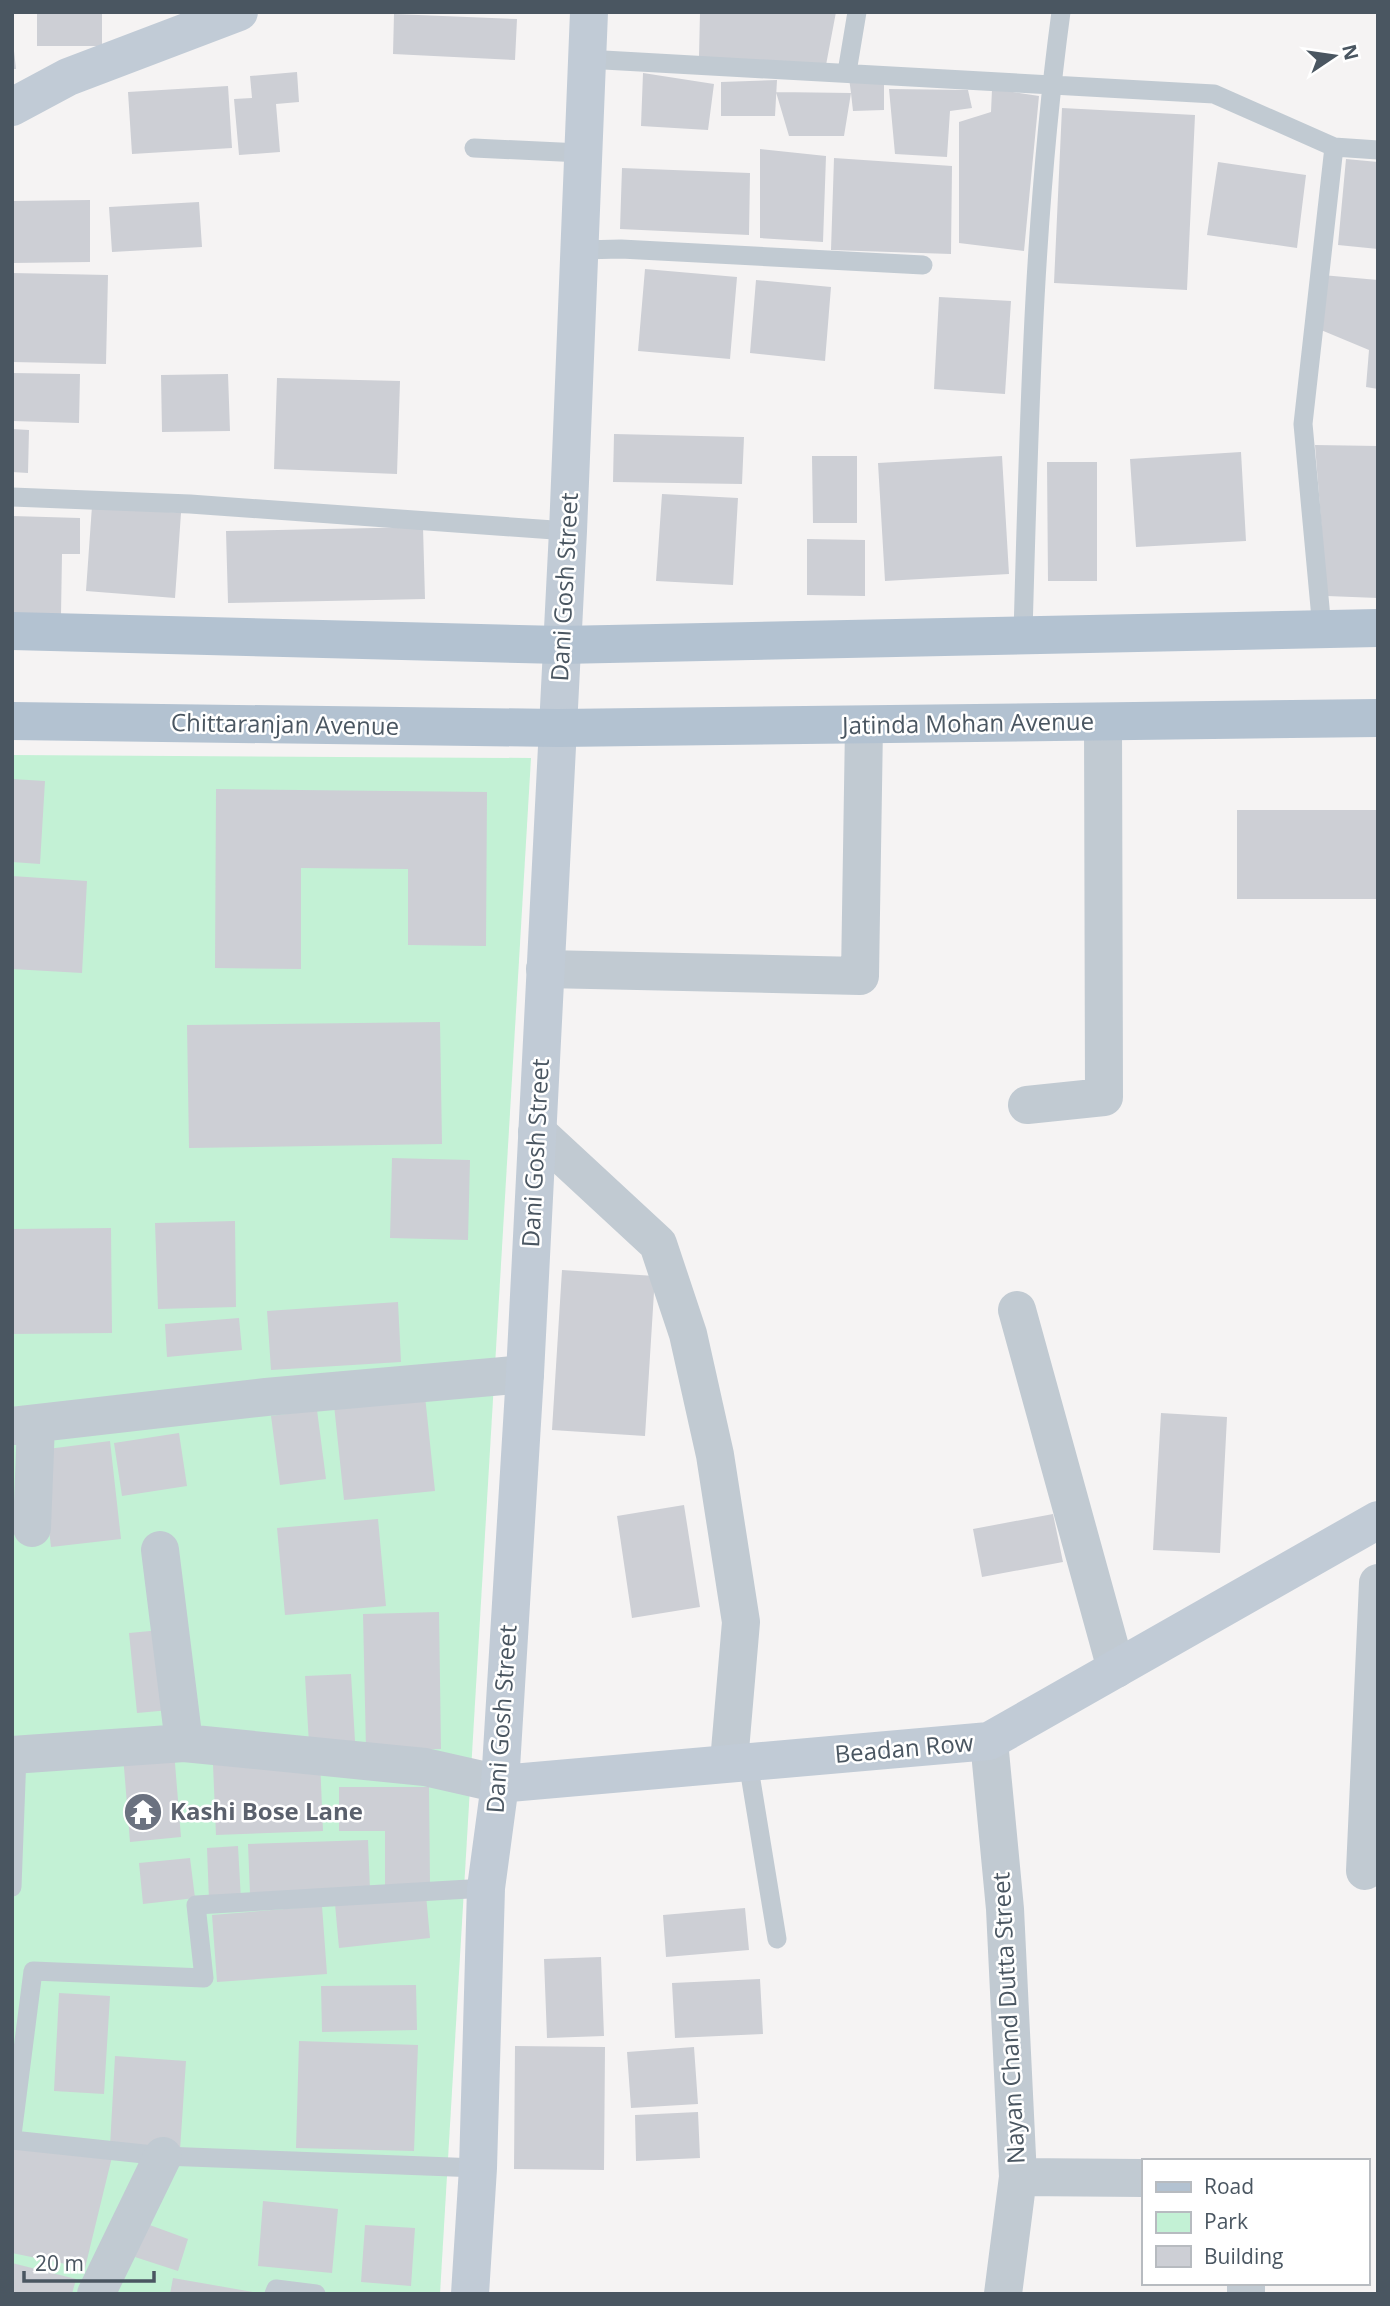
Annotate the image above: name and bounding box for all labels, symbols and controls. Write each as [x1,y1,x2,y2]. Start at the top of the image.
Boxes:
north arrow [1299,21,1369,91]
text: N [1336,42,1365,63]
street label: Dani Gosh Street [542,492,585,682]
street label: Jatinda Mohan Avenue [840,704,1094,741]
street label: Chittaranjan Avenue [171,705,399,742]
street label: Dani Gosh Street [513,1058,556,1248]
street label: Dani Gosh Street [477,1623,524,1814]
street label: Beadan Row [833,1725,975,1770]
temple icon: Kashi Bose Lane [122,1791,164,1833]
place label: Kashi Bose Lane [170,1794,363,1827]
street label: Nayan Chand Dutta Street [983,1871,1032,2165]
legend [1142,2159,1369,2285]
text: Road [1204,2172,1254,2200]
text: Park [1204,2207,1248,2235]
scale bar [24,2240,154,2284]
text: Building [1204,2242,1283,2270]
text: 20 m [35,2249,84,2277]

